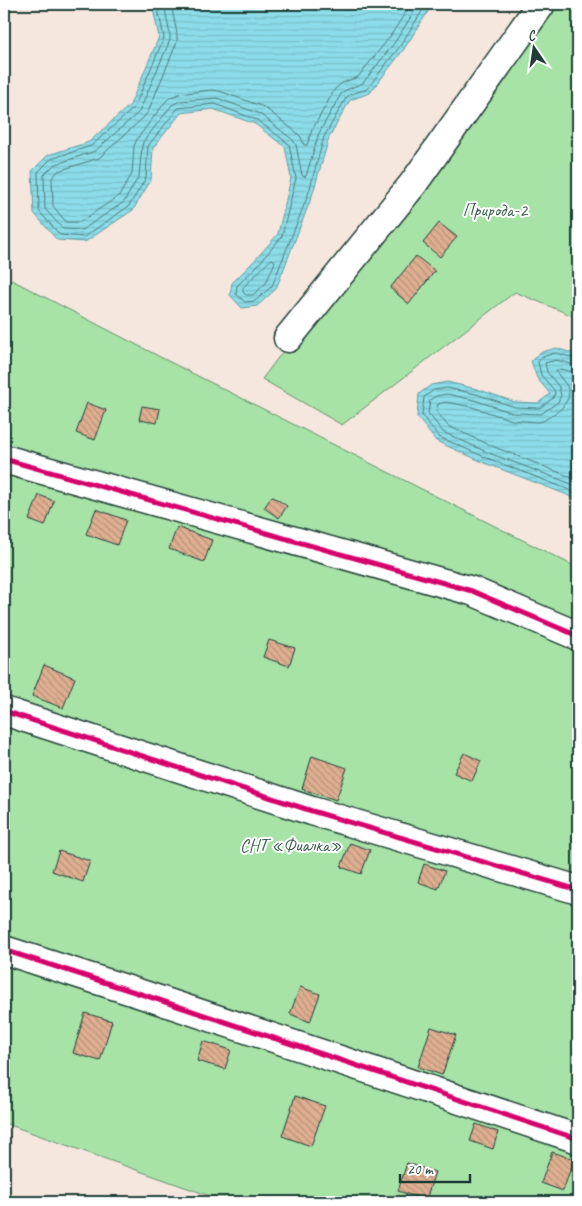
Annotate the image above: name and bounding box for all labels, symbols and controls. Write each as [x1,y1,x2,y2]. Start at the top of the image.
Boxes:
north arrow [510,22,560,72]
text: С [526,26,539,45]
park label: Природа-2 [463,199,529,221]
park label: СНТ «Фиалка» [240,834,342,856]
scale bar [400,1151,470,1183]
text: 20 m [407,1160,434,1179]

